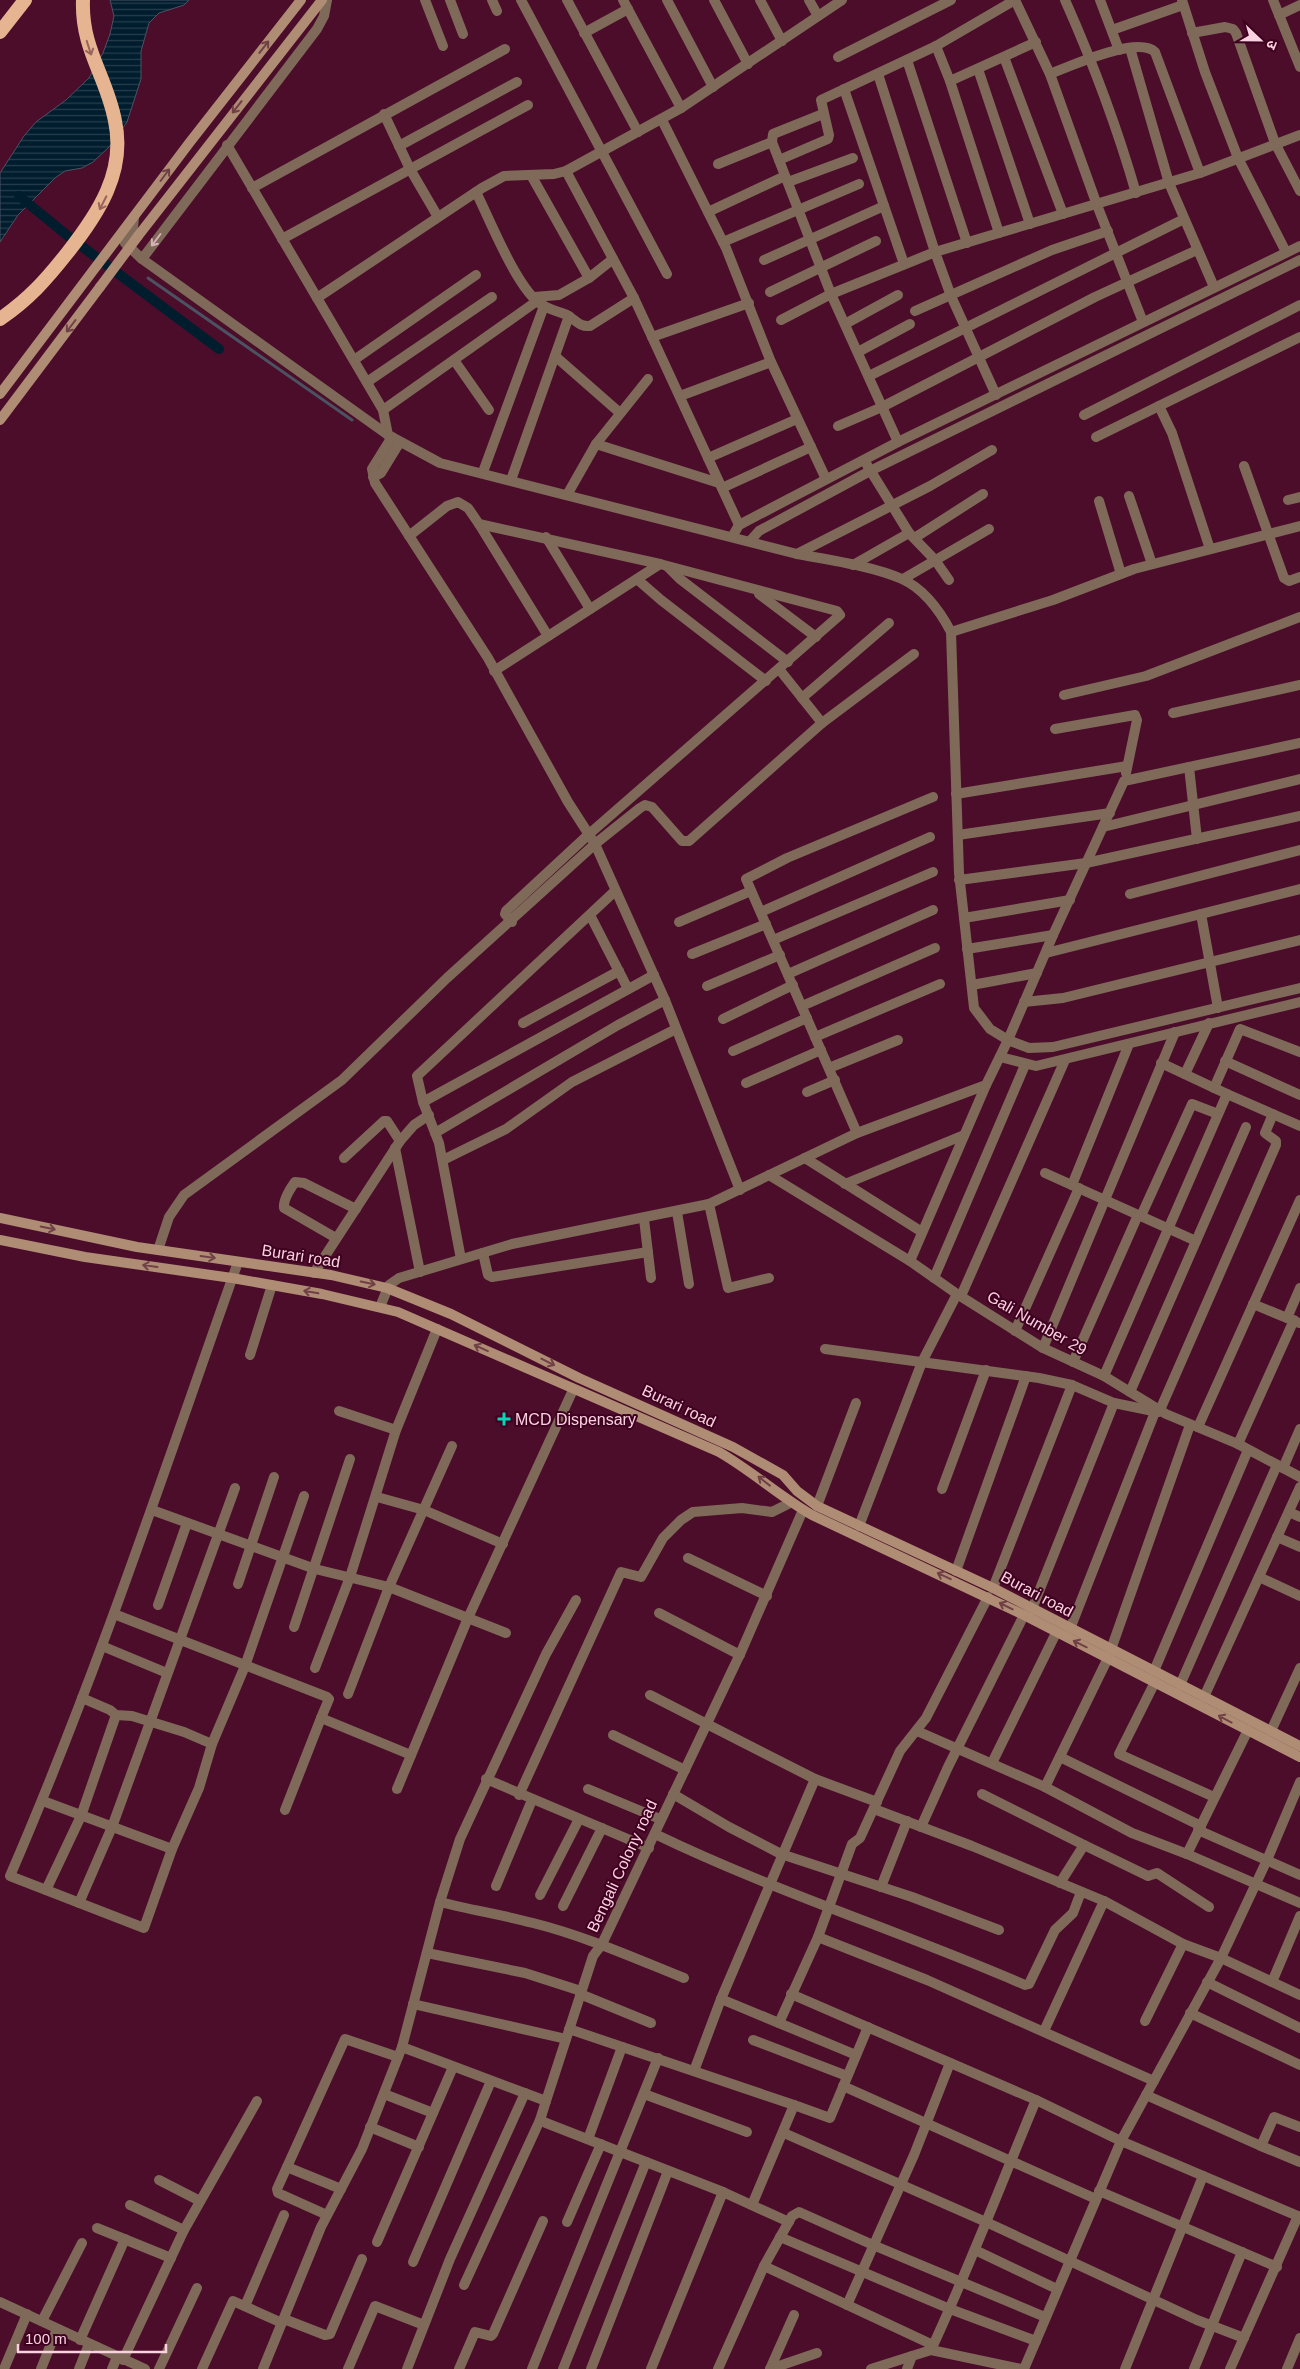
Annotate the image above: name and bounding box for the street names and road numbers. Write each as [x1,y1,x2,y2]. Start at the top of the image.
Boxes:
street label: Burari road [261,1241,341,1271]
street label: Gali Number 29 [984,1288,1090,1358]
street label: Burari road [640,1382,718,1430]
street label: Burari road [998,1568,1076,1620]
street label: Bengali Colony road [584,1797,660,1935]

